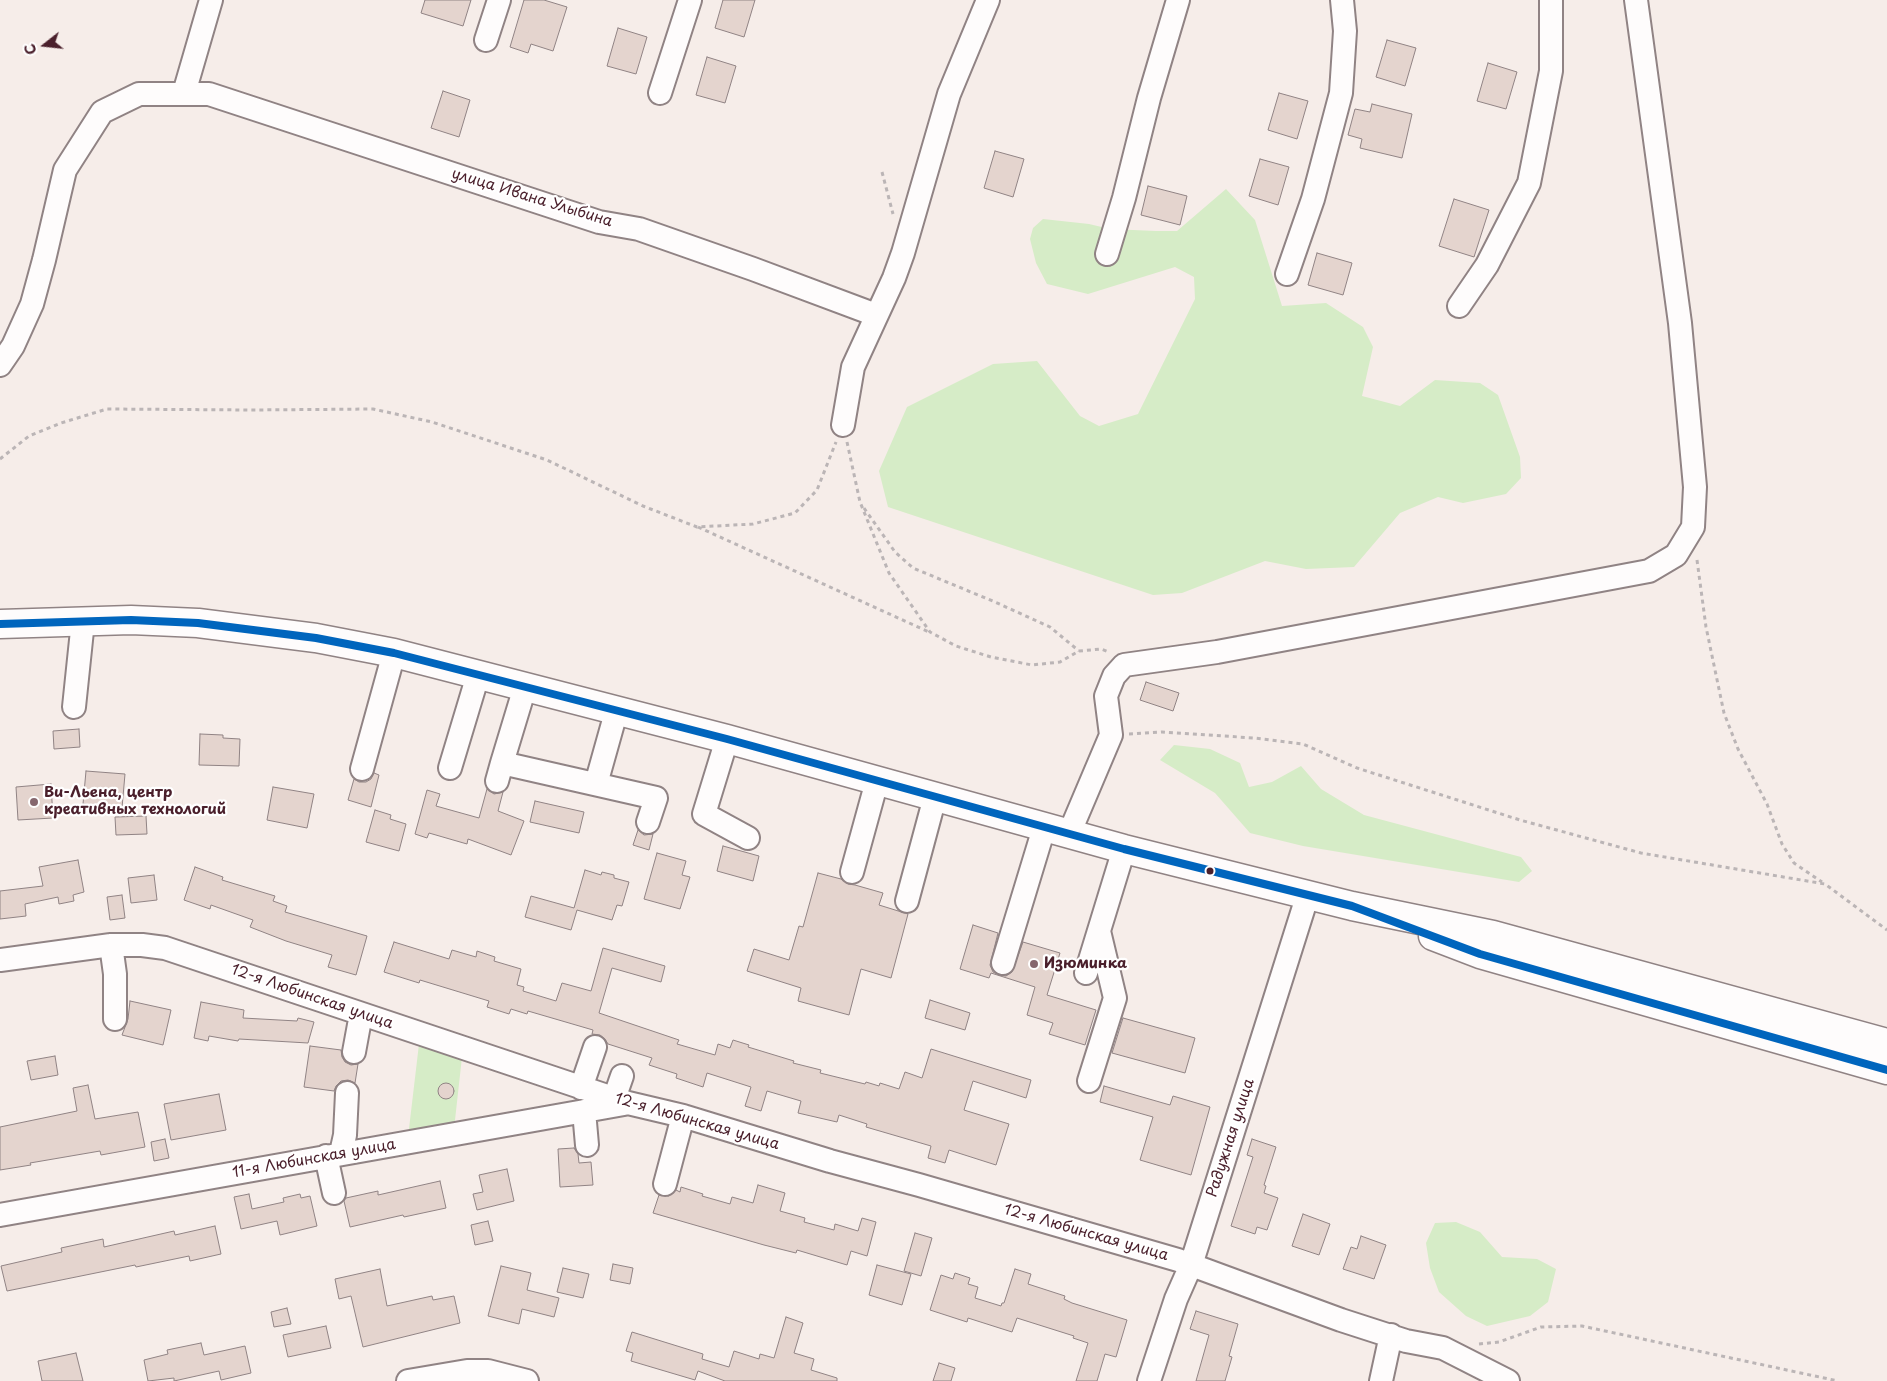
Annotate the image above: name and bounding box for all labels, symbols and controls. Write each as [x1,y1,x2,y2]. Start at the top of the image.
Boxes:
north arrow [20,20,70,70]
text: С [19,41,42,57]
street label: улица Ивана Улыбина [449,165,615,231]
place label: Ви-Льена, центр креативных технологий [44,784,226,819]
marker: Ви-Льена, центр креативных технологий [28,796,40,808]
unlabelled marker [1205,866,1215,876]
place label: Изюминка [1044,955,1127,973]
marker: Изюминка [1028,958,1040,970]
street label: 12-я Любинская улица [229,961,395,1033]
street label: Радужная улица [1203,1076,1259,1200]
street label: 12-я Любинская улица [613,1090,781,1154]
street label: 11-я Любинская улица [231,1136,397,1182]
street label: 12-я Любинская улица [1002,1201,1170,1265]

